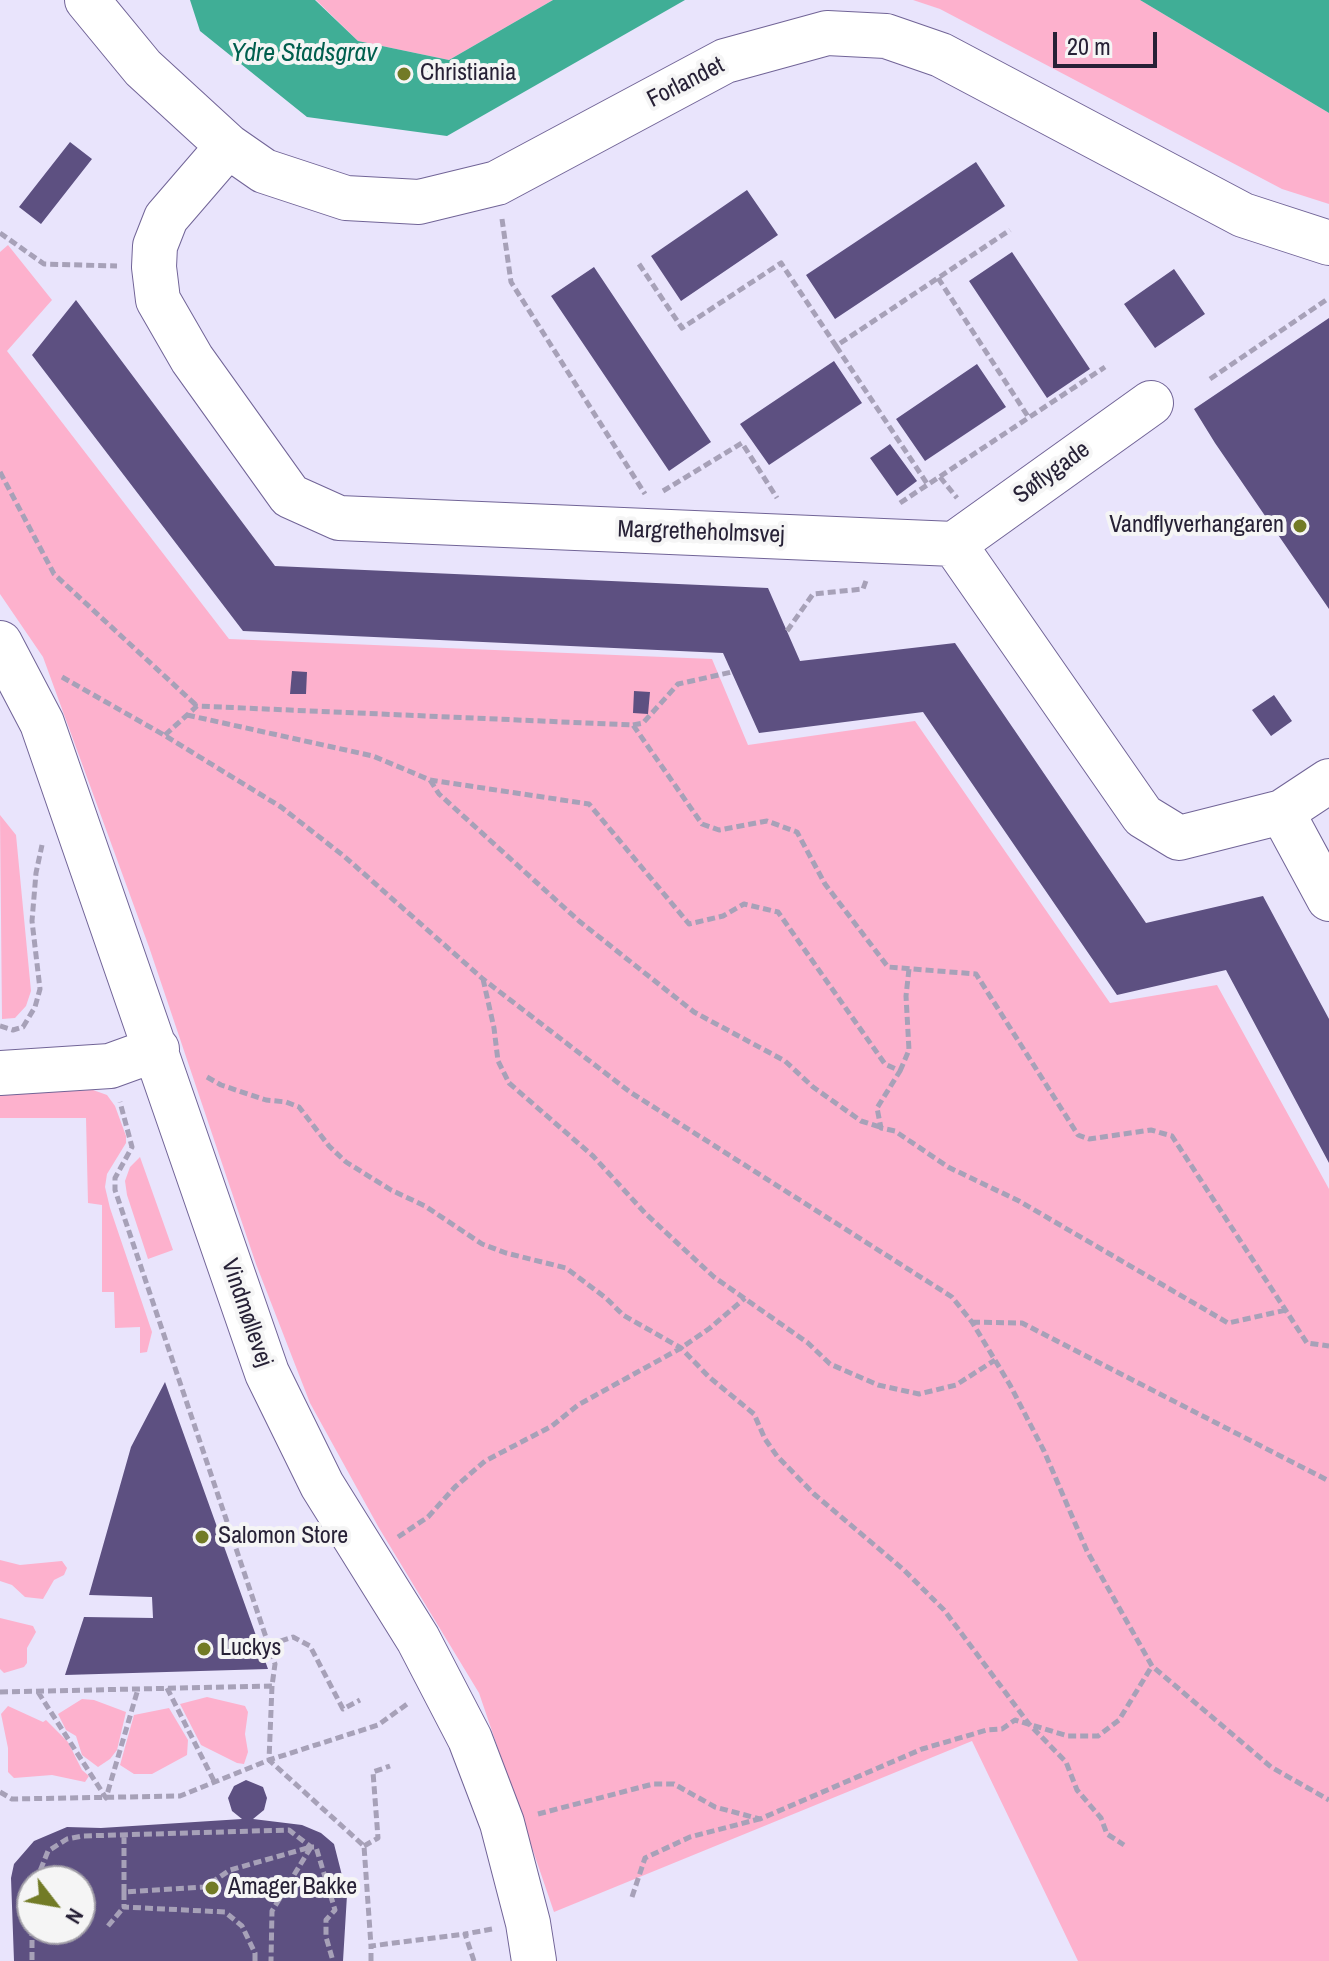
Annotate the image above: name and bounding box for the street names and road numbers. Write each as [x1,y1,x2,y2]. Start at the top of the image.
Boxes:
street label: Forlandet [643,52,729,114]
street label: Søflygade [1008,436,1096,510]
street label: Margretheholmsvej [617,516,785,550]
street label: Vindmøllevej [214,1255,278,1371]

